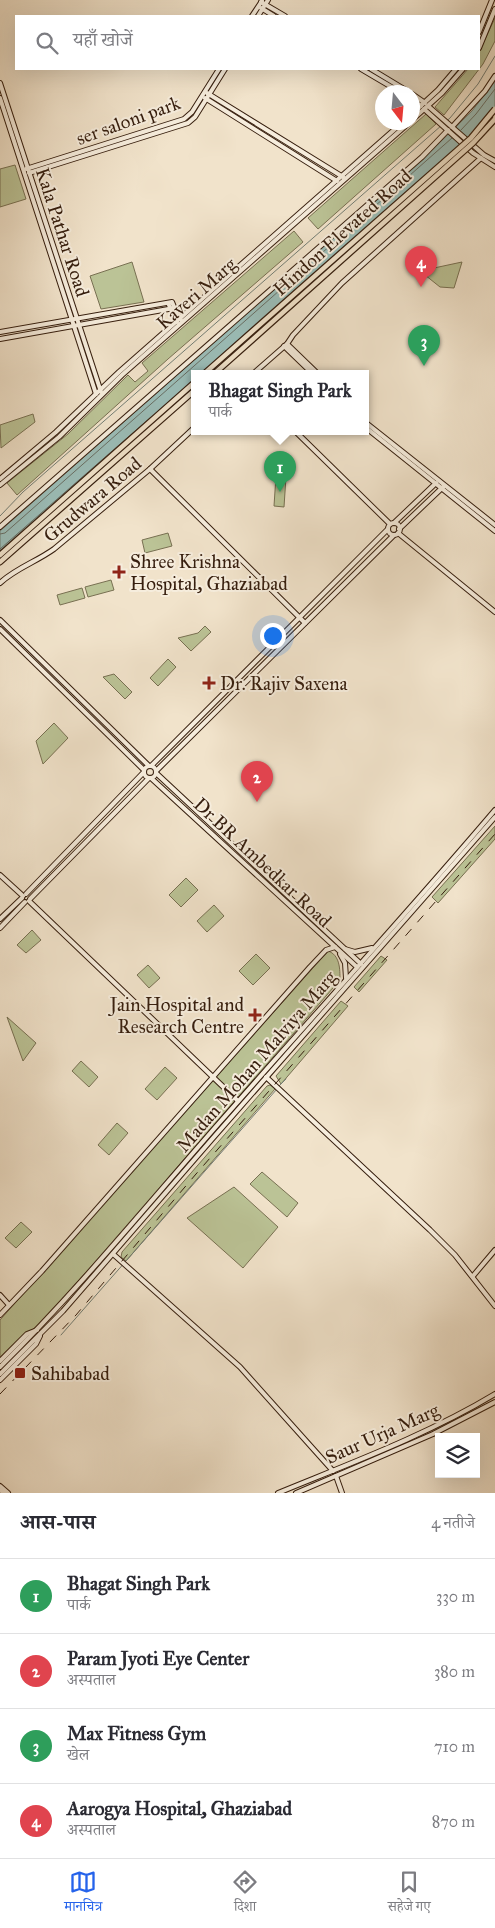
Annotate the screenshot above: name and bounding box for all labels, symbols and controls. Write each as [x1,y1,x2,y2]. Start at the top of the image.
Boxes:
search box [15,15,480,70]
text: यहाँ खोजें [73,28,133,51]
icon: search [33,29,61,57]
north arrow [375,85,420,130]
street label: ser saloni park [73,91,183,150]
street label: Hindon Elevated Road [269,164,416,300]
street label: Kala Pathar Road [31,165,94,300]
pin: 4 [405,246,437,287]
street label: Kaveri Marg [152,252,242,335]
pin: 3 [408,325,440,366]
popup [191,370,369,435]
text: Bhagat Singh Park [208,379,352,402]
text: पार्क [208,402,232,421]
street label: Grudwara Road [39,451,146,547]
pin: 1 [264,451,296,492]
place label: Shree Krishna Hospital, Ghaziabad [130,550,288,595]
marker: Shree Krishna Hospital, Ghaziabad [112,565,126,579]
your location [260,623,286,649]
place label: Dr. Rajiv Saxena [220,672,348,695]
marker: Dr. Rajiv Saxena [202,676,216,690]
pin: 2 [241,761,273,802]
street label: Dr BR Ambedkar Road [189,793,337,932]
street label: Madan Mohan Malviya Marg [171,966,342,1157]
place label: Jain Hospital and Research Centre [108,993,244,1038]
marker: Jain Hospital and Research Centre [248,1008,262,1022]
place label: Sahibabad [31,1362,110,1385]
marker: Sahibabad [13,1366,27,1380]
street label: Saur Urja Marg [322,1398,443,1470]
map controls [435,1433,480,1478]
button: layers [435,1433,480,1478]
text: आस-पास [20,1509,95,1535]
text: 4 नतीजे [431,1513,475,1532]
text: Bhagat Singh Park [67,1572,210,1595]
text: 1 [33,1587,39,1606]
text: 330 m [436,1587,475,1606]
text: पार्क [67,1595,91,1614]
text: Param Jyoti Eye Center [67,1647,249,1670]
text: 2 [32,1662,40,1681]
text: 380 m [434,1662,475,1681]
text: अस्पताल [67,1670,116,1689]
text: Max Fitness Gym [67,1722,206,1745]
text: 3 [33,1737,39,1756]
text: 710 m [434,1737,475,1756]
text: खेल [67,1745,89,1764]
text: Aarogya Hospital, Ghaziabad [67,1797,292,1820]
text: 4 [32,1812,40,1831]
text: 870 m [432,1812,475,1831]
text: अस्पताल [67,1820,116,1839]
tab: मानचित्र [64,1868,102,1920]
tab: दिशा [231,1868,259,1920]
tab: सहेजे गए [388,1868,431,1920]

